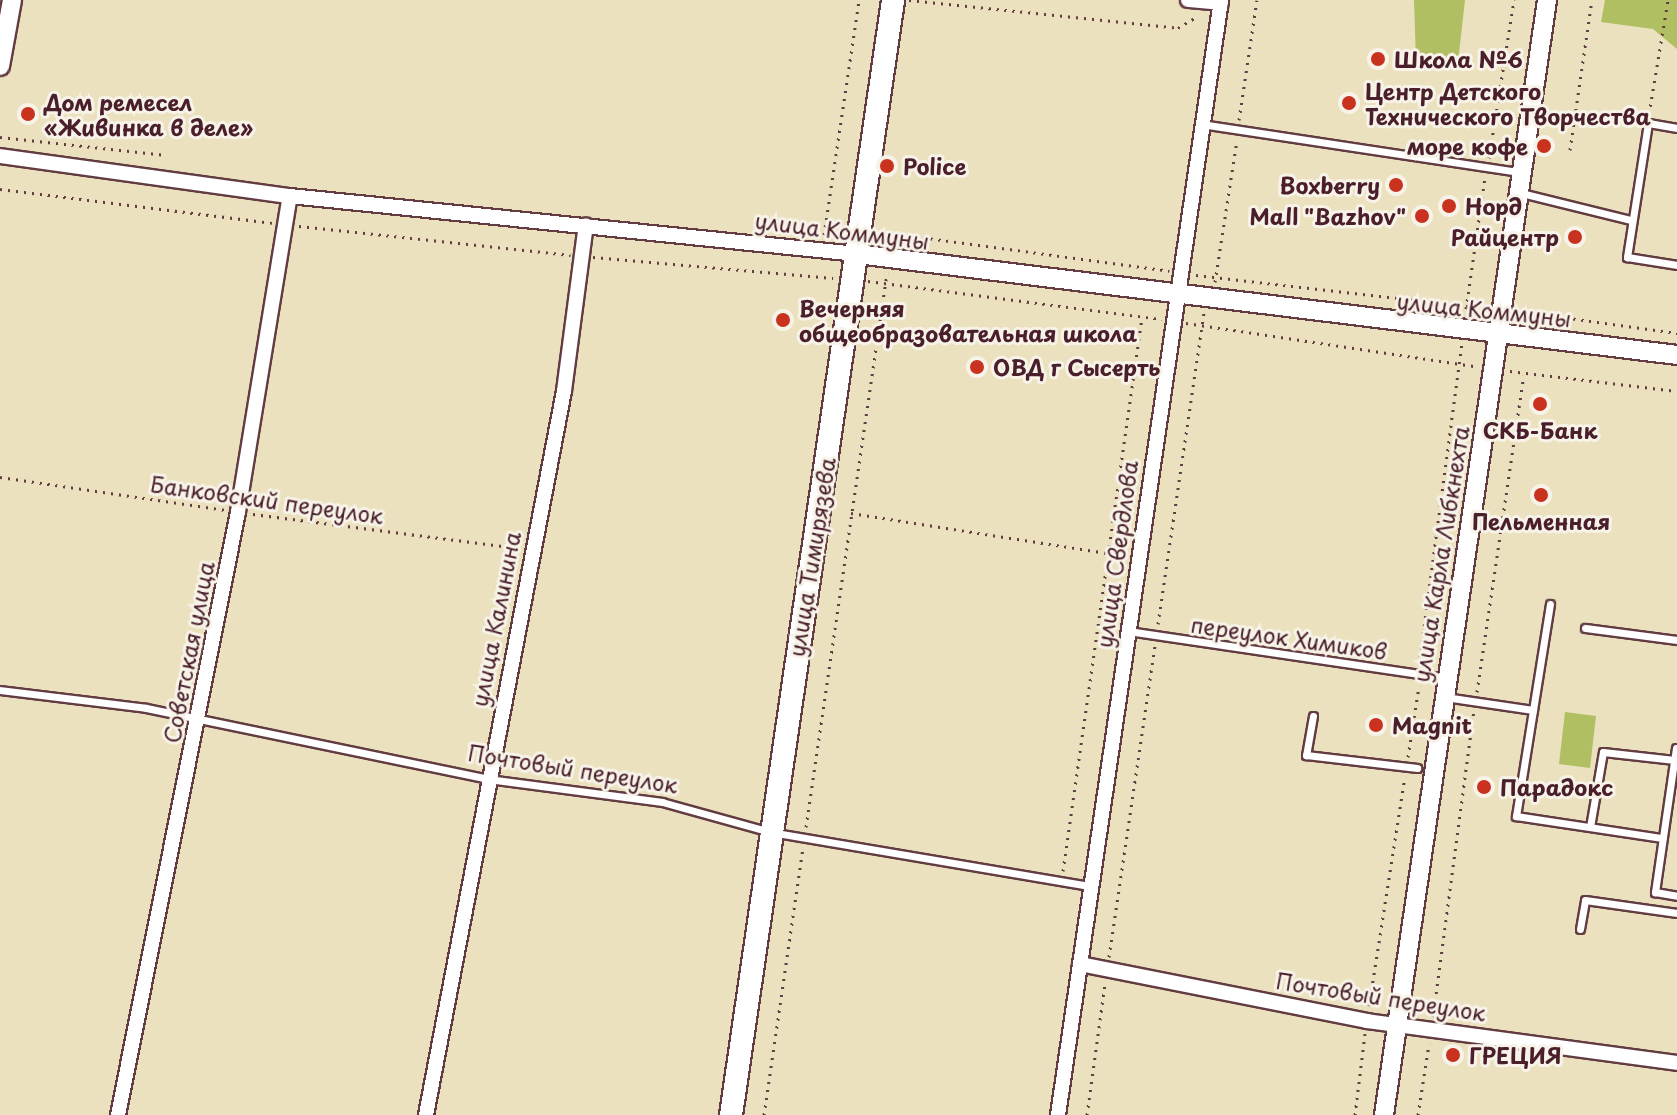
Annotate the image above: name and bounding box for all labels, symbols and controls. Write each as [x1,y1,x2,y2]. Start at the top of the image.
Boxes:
place label: Школа №6 [1394,46,1524,72]
marker: Школа №6 [1369,50,1387,68]
place label: Центр Детского Технического Творчества [1365,77,1651,128]
place label: Дом ремесел «Живинка в деле» [44,88,255,140]
marker: Центр Детского Технического Творчества [1340,94,1358,112]
marker: Дом ремесел «Живинка в деле» [19,105,37,123]
place label: море кофе [1407,133,1528,159]
marker: море кофе [1535,137,1553,155]
place label: Police [903,153,966,179]
marker: Police [878,157,896,175]
place label: Boxberry [1280,172,1380,198]
marker: Boxberry [1387,176,1405,194]
place label: Норд [1465,193,1522,219]
marker: Норд [1440,197,1458,215]
place label: Mall "Bazhov" [1249,203,1406,229]
street label: улица Коммуны [753,206,931,254]
marker: Mall "Bazhov" [1413,207,1431,225]
place label: Райцентр [1451,224,1559,250]
marker: Райцентр [1566,228,1584,246]
street label: улица Коммуны [1395,287,1573,331]
place label: Вечерняя общеобразовательная школа [799,294,1137,346]
marker: Вечерняя общеобразовательная школа [774,311,792,329]
place label: ОВД г Сысерть [993,354,1161,380]
marker: ОВД г Сысерть [968,358,986,376]
marker: СКБ-Банк [1531,395,1549,413]
place label: СКБ-Банк [1483,417,1597,443]
street label: улица Карла Либкнехта [1407,424,1473,684]
street label: улица Тимирязева [782,455,840,659]
street label: улица Свердлова [1090,458,1142,650]
street label: Банковский переулок [149,470,385,528]
marker: Пельменная [1532,486,1550,504]
place label: Пельменная [1472,508,1610,534]
street label: улица Калинина [465,529,525,709]
street label: Советская улица [157,558,219,746]
street label: переулок Химиков [1188,610,1390,664]
place label: Magnit [1392,712,1472,738]
marker: Magnit [1367,716,1385,734]
street label: Почтовый переулок [467,738,679,798]
place label: Парадокс [1500,774,1613,800]
marker: Парадокс [1475,778,1493,796]
street label: Почтовый переулок [1275,966,1487,1026]
place label: ГРЕЦИЯ [1469,1042,1562,1068]
marker: ГРЕЦИЯ [1444,1046,1462,1064]

